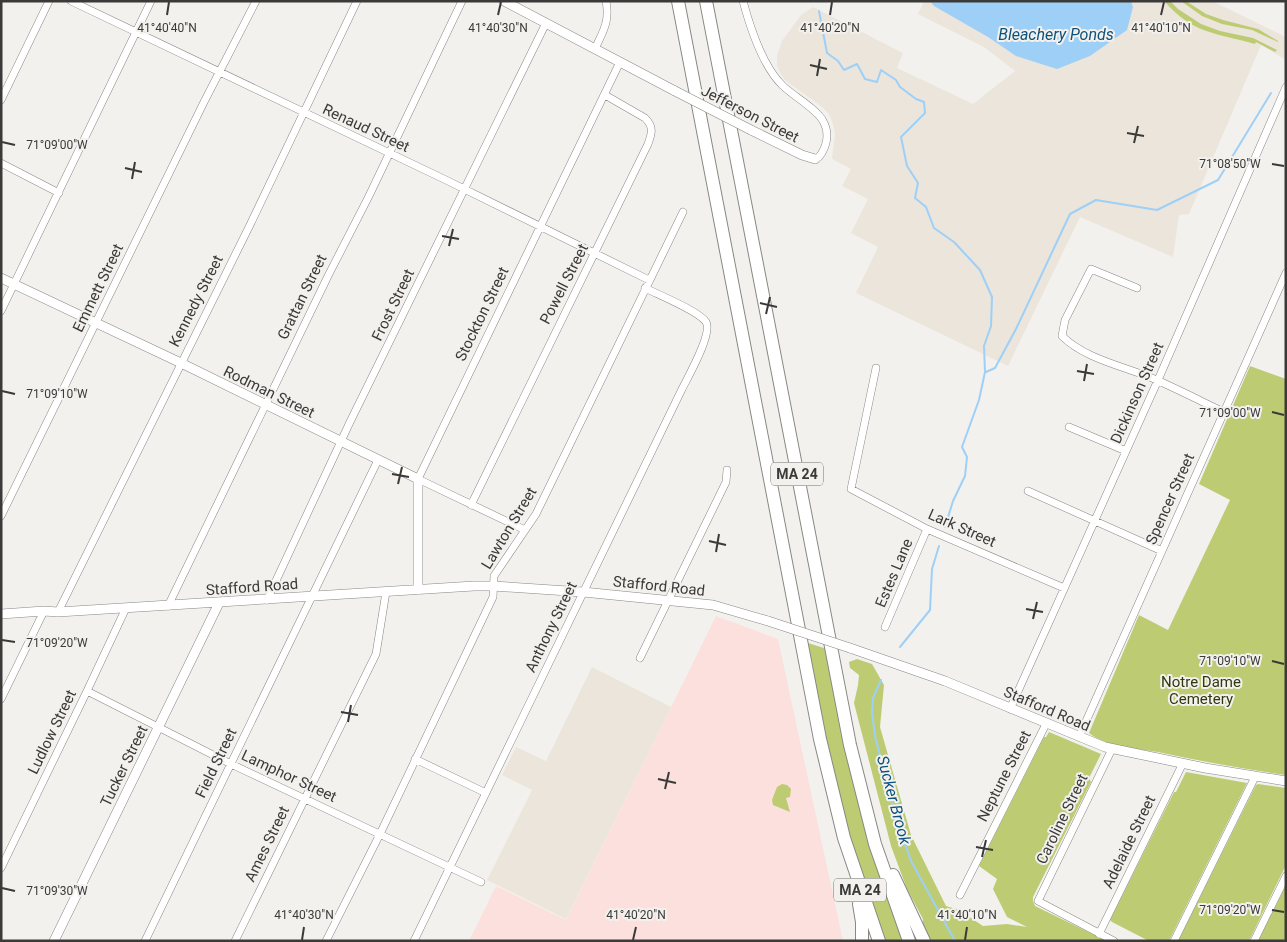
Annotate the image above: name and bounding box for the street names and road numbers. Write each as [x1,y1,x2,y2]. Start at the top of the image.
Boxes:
street label: Jefferson Street [698,82,802,146]
street label: Renaud Street [320,100,412,156]
street label: Emmett Street [69,241,127,335]
street label: Powell Street [536,241,592,327]
street label: Grattan Street [274,251,330,343]
street label: Kennedy Street [165,252,227,350]
street label: Stockton Street [451,264,513,364]
street label: Frost Street [368,266,418,344]
street label: Dickinson Street [1107,340,1167,446]
street label: Rodman Street [220,362,318,422]
street label: Spencer Street [1142,451,1198,547]
road number: MA 24 [771,462,823,486]
street label: Lawton Street [477,484,541,572]
street label: Lark Street [925,505,999,551]
street label: Estes Lane [871,536,917,610]
street label: Stafford Road [612,572,706,600]
street label: Stafford Road [205,575,299,599]
street label: Anthony Street [521,579,581,675]
street label: Stafford Road [1001,683,1093,735]
street label: Ludlow Street [24,687,80,777]
street label: Tucker Street [97,722,151,810]
street label: Field Street [191,725,241,801]
street label: Neptune Street [973,727,1035,825]
street label: Lamphor Street [239,746,340,806]
street label: Caroline Street [1032,771,1092,867]
street label: Adelaide Street [1099,792,1159,892]
street label: Ames Street [241,803,293,885]
road number: MA 24 [834,878,886,902]

